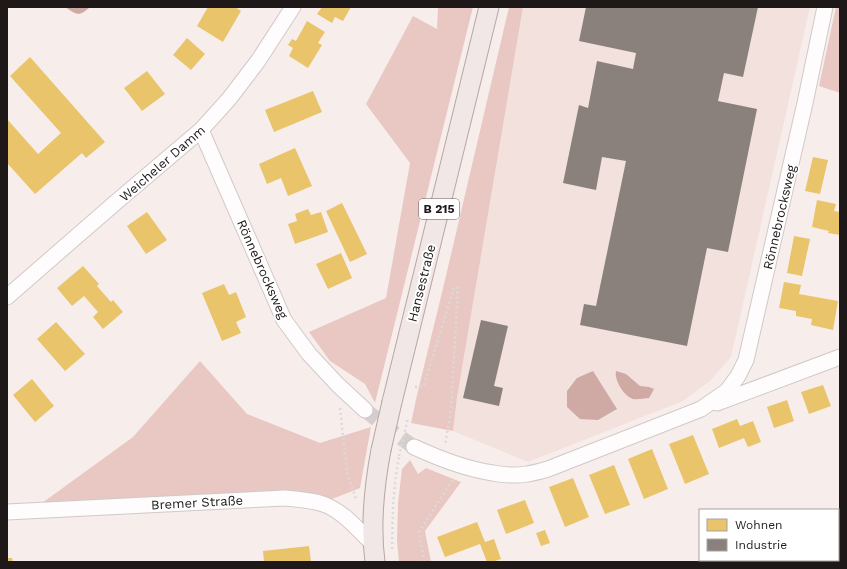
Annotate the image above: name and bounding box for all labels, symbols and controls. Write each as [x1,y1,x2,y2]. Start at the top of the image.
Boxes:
street label: Weicheler Damm [117,122,208,205]
street label: Rönnebrocksweg [760,163,799,271]
road number: B 215 [419,199,459,219]
street label: Rönnebrocksweg [234,217,291,321]
street label: Hansestraße [405,243,438,324]
street label: Bremer Straße [151,493,243,512]
legend [699,509,839,561]
text: Wohnen [735,518,783,532]
text: Industrie [735,538,787,552]

